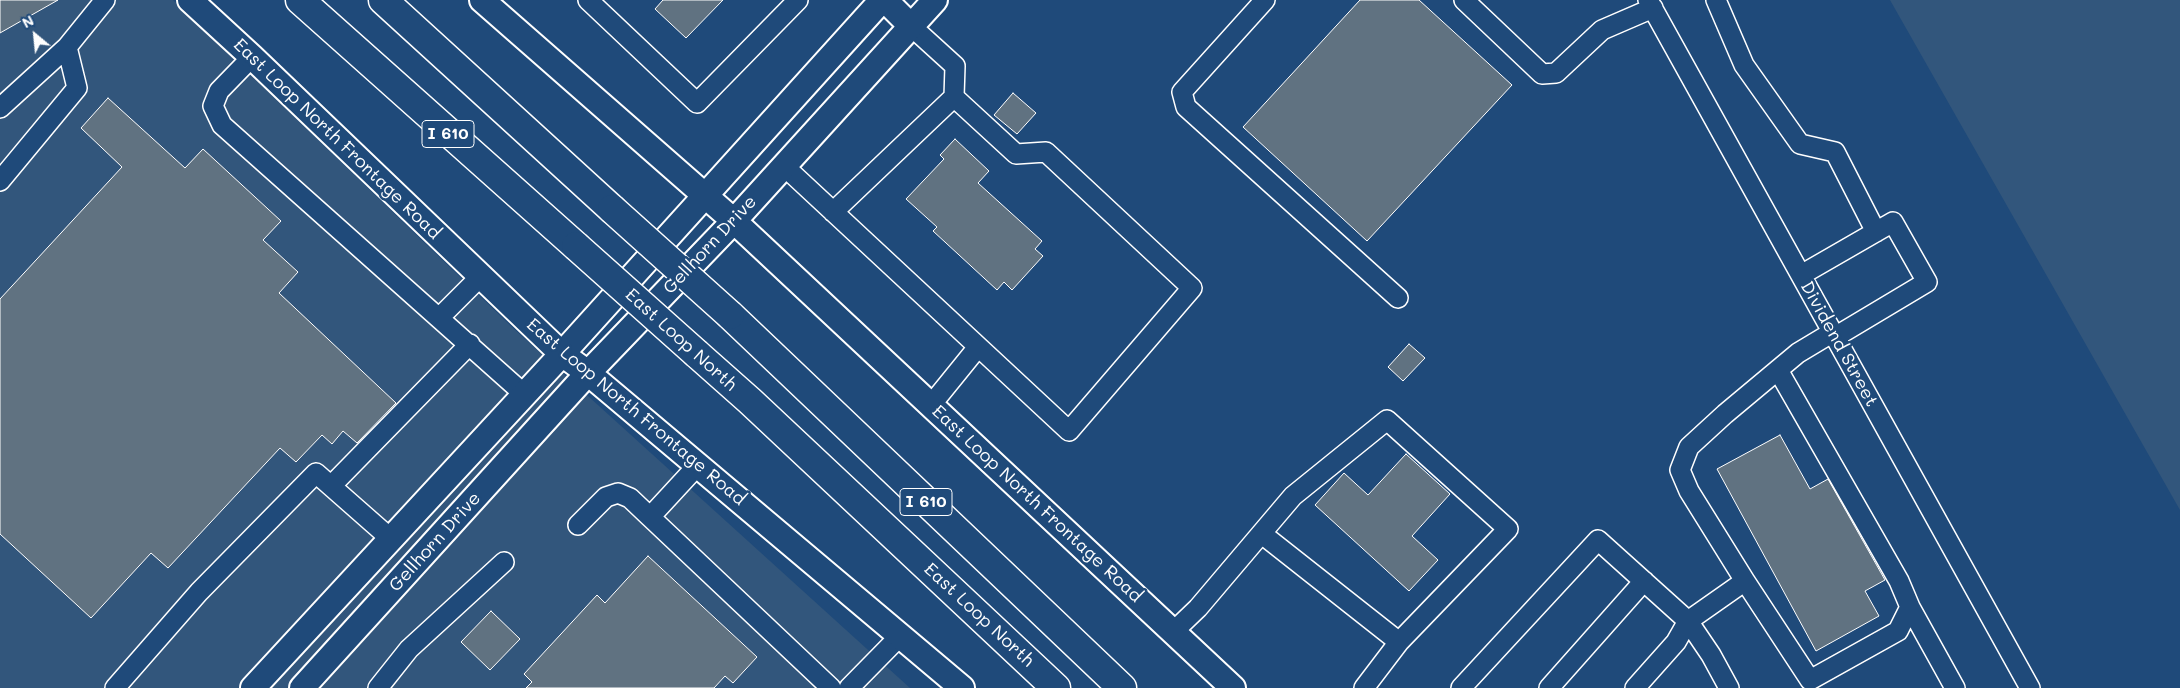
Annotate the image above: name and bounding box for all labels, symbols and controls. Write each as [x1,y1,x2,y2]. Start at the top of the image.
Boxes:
north arrow [10,10,60,60]
text: N [19,10,37,32]
street label: East Loop North Frontage Road [229,34,445,244]
road number: I 610 [422,120,474,148]
street label: Gellhorn Drive [659,191,761,299]
street label: Dividend Street [1796,278,1882,410]
street label: East Loop North [621,284,741,396]
street label: East Loop North Frontage Road [522,314,750,510]
street label: East Loop North Frontage Road [927,401,1147,607]
street label: Gellhorn Drive [385,488,485,596]
road number: I 610 [900,488,952,516]
street label: East Loop North [919,558,1039,672]

